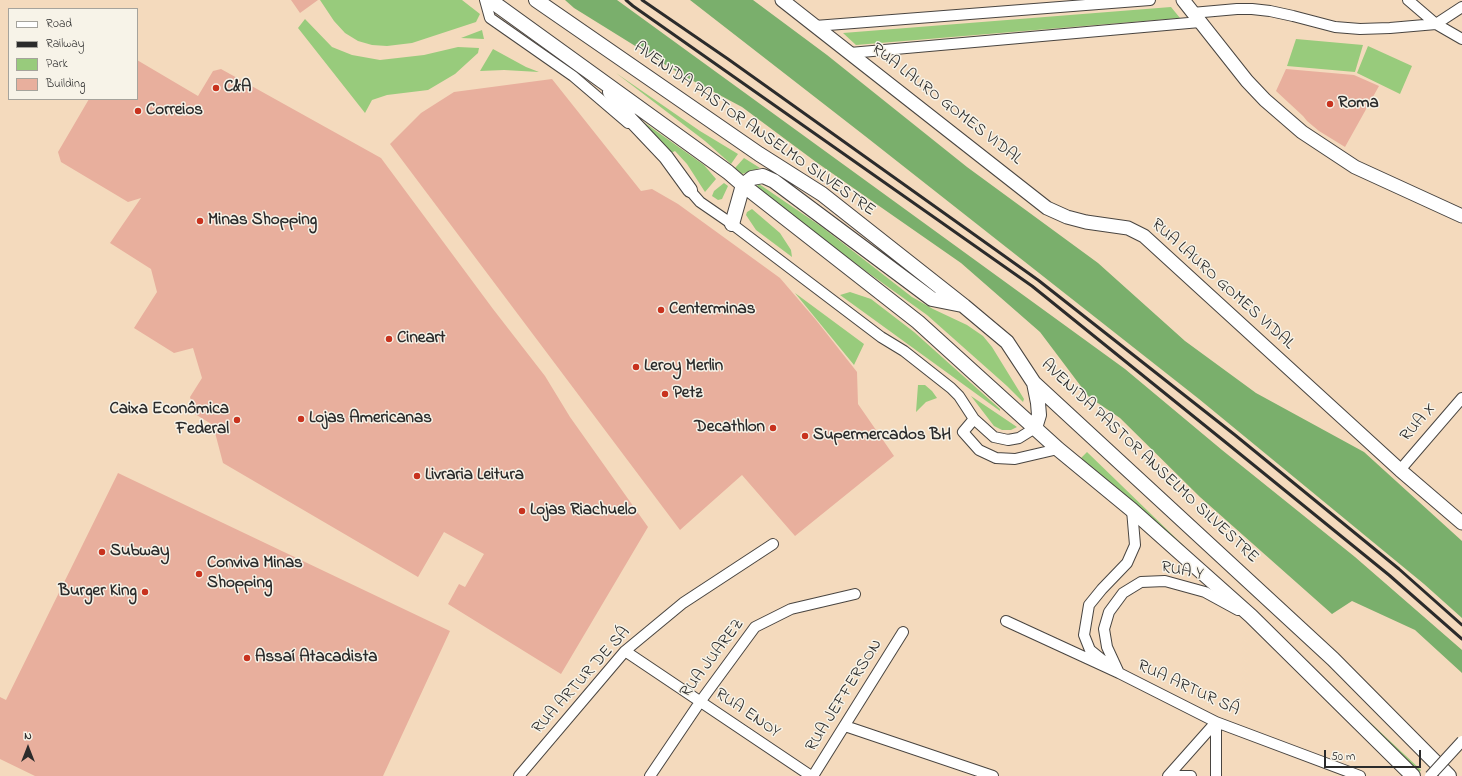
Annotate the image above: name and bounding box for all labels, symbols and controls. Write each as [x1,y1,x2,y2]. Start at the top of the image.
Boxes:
legend [8,8,138,100]
text: Road [46,15,72,33]
text: Railway [46,35,84,53]
street label: AVENIDA PASTOR ANSELMO SILVESTRE [629,38,879,222]
street label: RUA LAURO GOMES VIDAL [867,40,1025,170]
text: Park [46,55,68,73]
text: Building [46,75,85,93]
place label: C&A [224,78,252,98]
marker: C&A [211,83,221,93]
place label: Roma [1338,94,1379,114]
marker: Roma [1325,99,1335,109]
place label: Correios [146,101,203,121]
marker: Correios [133,106,143,116]
place label: Minas Shopping [208,211,317,231]
street label: RUA LAURO GOMES VIDAL [1146,215,1298,355]
marker: Minas Shopping [195,216,205,226]
place label: Centerminas [669,300,755,320]
marker: Centerminas [656,305,666,315]
place label: Cineart [397,329,446,349]
marker: Cineart [384,334,394,344]
street label: AVENIDA PASTOR ANSELMO SILVESTRE [1036,356,1262,568]
place label: Leroy Merlin [644,357,723,377]
marker: Leroy Merlin [631,362,641,372]
place label: Petz [673,384,702,404]
marker: Petz [660,389,670,399]
street label: RUA X [1397,399,1441,447]
place label: Caixa Econômica Federal [109,400,229,440]
place label: Lojas Americanas [309,409,432,429]
marker: Lojas Americanas [296,414,306,424]
marker: Caixa Econômica Federal [232,415,242,425]
place label: Decathlon [694,418,765,438]
marker: Decathlon [768,423,778,433]
place label: Supermercados BH [813,426,951,446]
marker: Supermercados BH [800,431,810,441]
place label: Livraria Leitura [425,466,524,486]
marker: Livraria Leitura [412,471,422,481]
place label: Lojas Riachuelo [530,501,637,521]
marker: Lojas Riachuelo [517,506,527,516]
place label: Subway [110,542,169,562]
marker: Subway [97,547,107,557]
place label: Conviva Minas Shopping [207,554,303,594]
street label: RUA Y [1159,558,1205,586]
marker: Conviva Minas Shopping [194,569,204,579]
place label: Burger King [58,582,137,602]
marker: Burger King [140,587,150,597]
street label: RUA JUAREZ [677,615,749,703]
street label: RUA ARTUR DE SÁ [528,623,636,739]
street label: RUA JEFFERSON [802,636,888,756]
place label: Assaí Atacadista [255,648,378,668]
marker: Assaí Atacadista [242,653,252,663]
street label: RUA ARTUR SÁ [1134,656,1242,722]
street label: RUA ENOY [710,685,784,743]
north arrow [8,728,48,768]
text: N [24,728,32,744]
scale bar [1326,742,1423,768]
text: 50 m [1331,748,1355,766]

